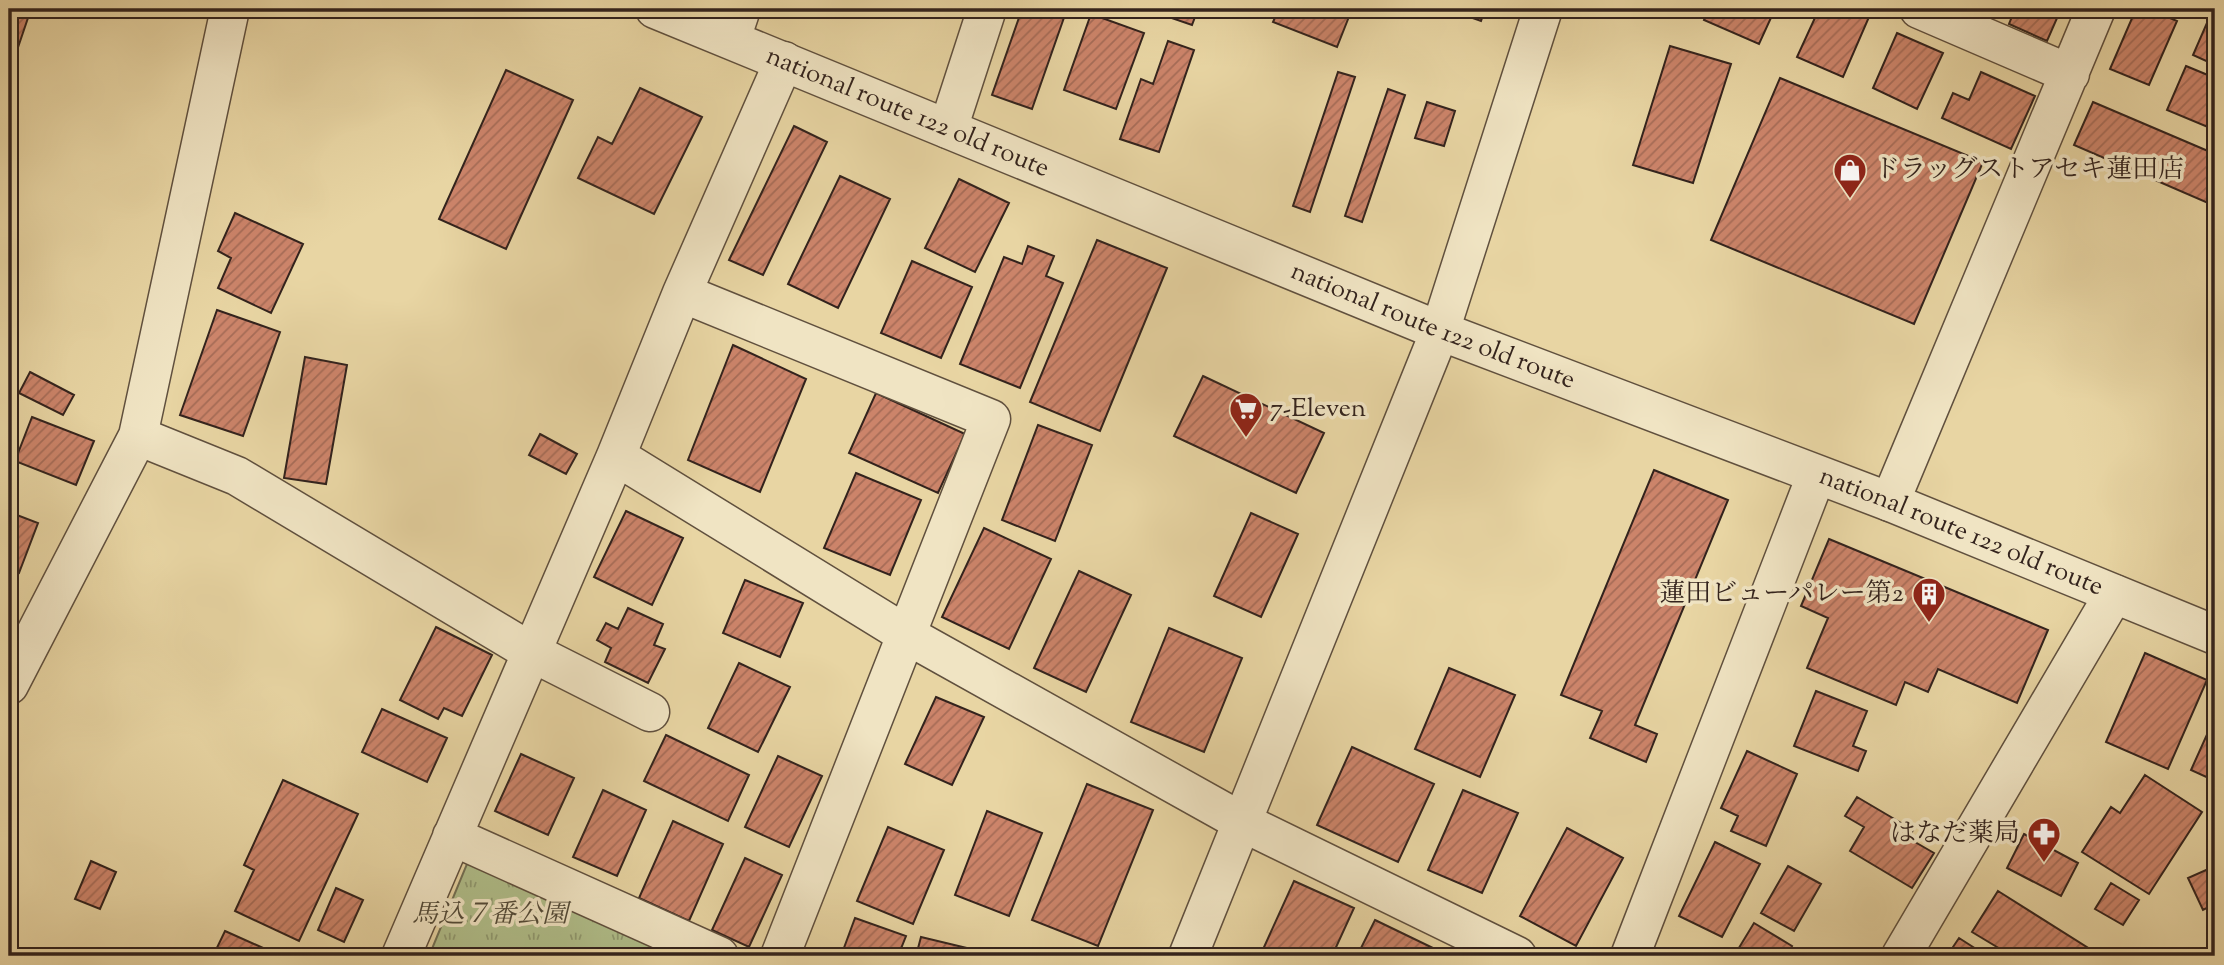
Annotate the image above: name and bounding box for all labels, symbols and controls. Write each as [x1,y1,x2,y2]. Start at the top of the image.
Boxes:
street label: national route 122 old route [760,38,1055,187]
shop icon: ドラッグストアセキ蓮田店 [1831,151,1869,200]
place label: ドラッグストアセキ蓮田店 [1874,152,2184,189]
street label: national route 122 old route [1285,253,1580,399]
supermarket icon: 7-Eleven [1227,390,1265,439]
place label: 7-Eleven [1270,391,1366,428]
street label: national route 122 old route [1814,458,2109,606]
building icon: 蓮田ビューパレー第2 [1910,575,1948,624]
place label: 蓮田ビューパレー第2 [1659,576,1904,613]
pharmacy icon: はなだ薬局 [2025,815,2063,864]
place label: はなだ薬局 [1890,816,2020,853]
park label: 馬込７番公園 [412,897,572,934]

